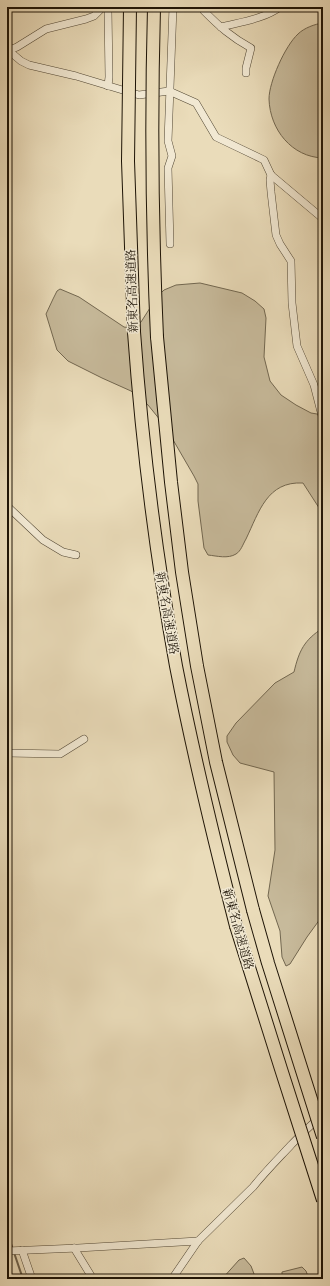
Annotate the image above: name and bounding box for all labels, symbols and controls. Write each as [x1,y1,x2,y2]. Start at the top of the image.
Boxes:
street label: 新東名高速道路 [123,249,141,333]
street label: 新東名高速道路 [152,570,182,656]
street label: 新東名高速道路 [219,886,257,972]

